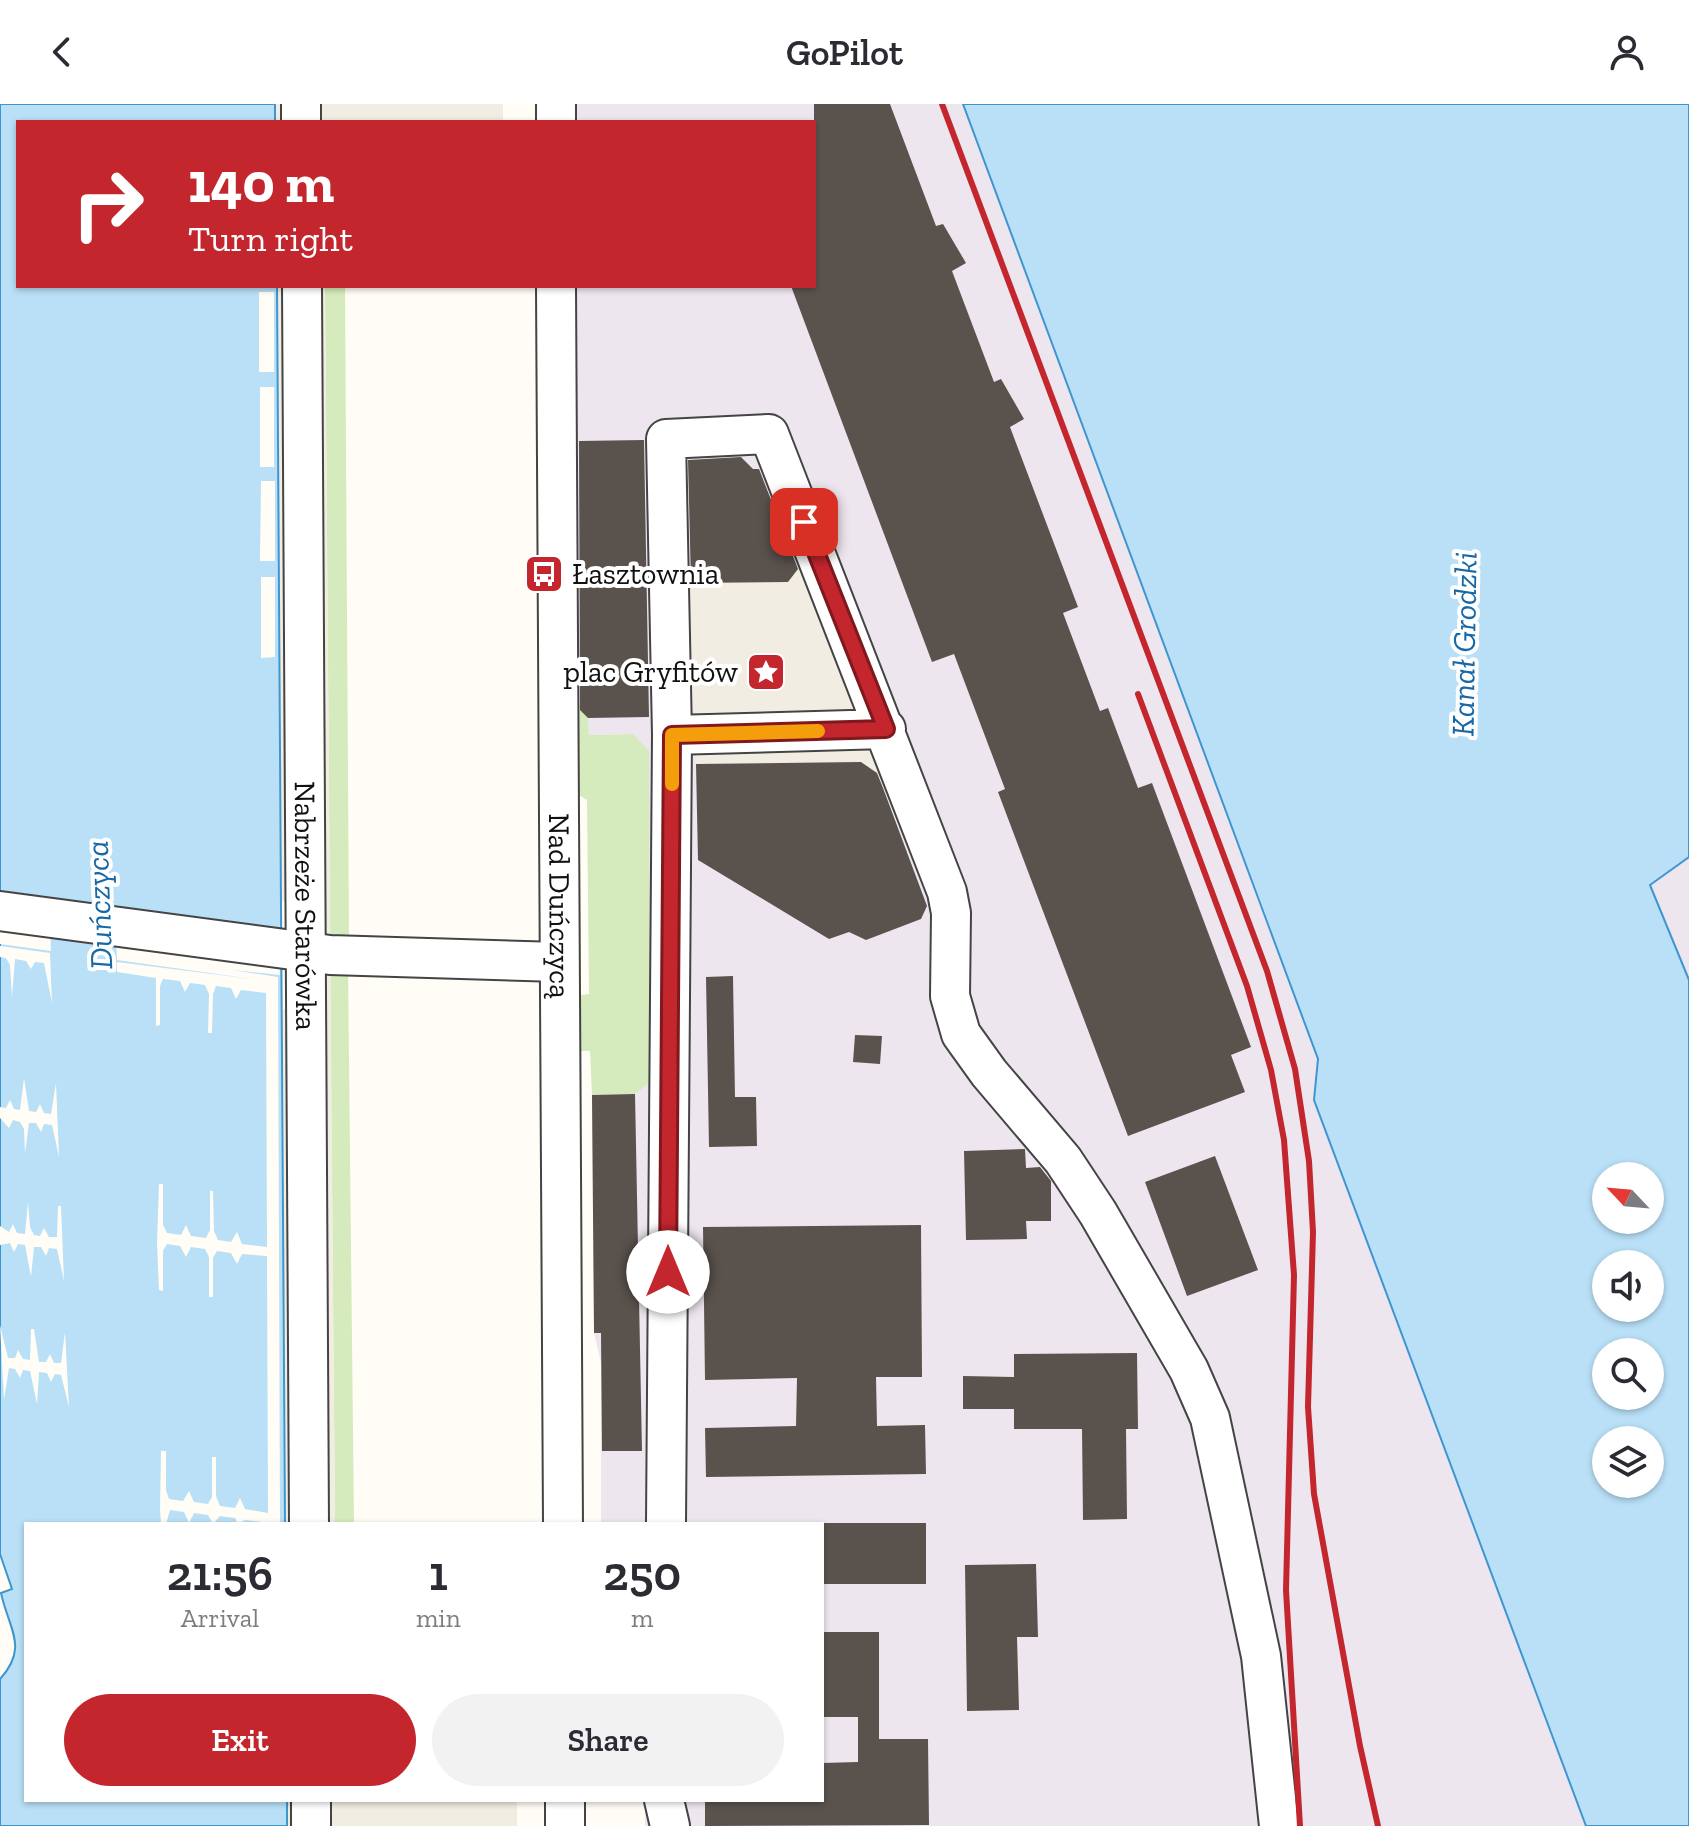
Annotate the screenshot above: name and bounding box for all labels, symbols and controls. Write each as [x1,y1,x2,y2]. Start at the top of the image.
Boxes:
icon: back [40,30,84,74]
icon: person [1605,30,1649,74]
text: GoPilot [786,31,903,74]
text: 140 m [188,149,334,216]
icon: right [56,152,160,256]
text: Turn right [188,217,353,260]
pin [770,488,838,556]
icon: arrive [782,500,826,544]
water label: Kanał Grodzki [1443,551,1485,737]
bus stop icon: Łasztownia [523,553,565,595]
place label: Łasztownia [572,556,719,592]
place icon: plac Gryfitów [745,651,787,693]
place label: plac Gryfitów [563,654,738,690]
street label: Nabrzeże Starówka [287,781,324,1031]
street label: Nad Duńczycą [541,813,578,999]
water label: Duńczyca [78,840,120,970]
north arrow [1592,1162,1664,1234]
map controls [1592,1162,1664,1498]
position arrow [626,1230,710,1314]
button: sound [1592,1250,1664,1322]
button: search [1592,1338,1664,1410]
button: layers [1592,1426,1664,1498]
text: 21:56 [167,1545,273,1602]
text: 1 [429,1545,448,1602]
text: 250 [603,1545,681,1602]
text: Arrival [181,1602,259,1634]
text: min [416,1602,461,1634]
text: m [631,1602,653,1634]
button: Exit [64,1694,416,1786]
button: Share [432,1694,784,1786]

